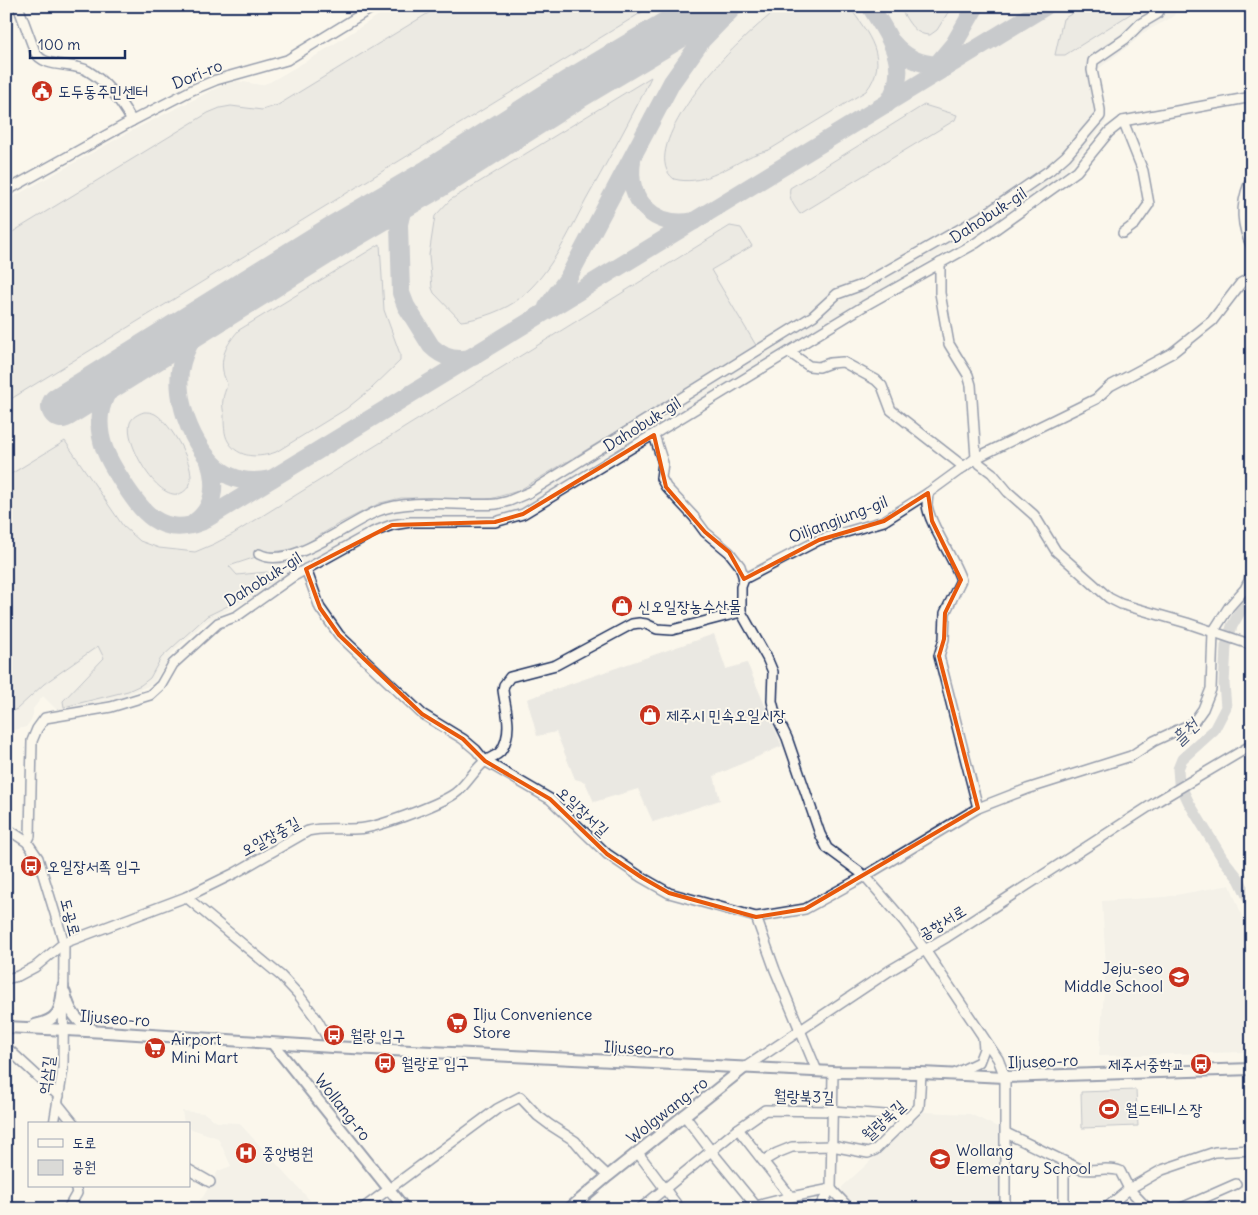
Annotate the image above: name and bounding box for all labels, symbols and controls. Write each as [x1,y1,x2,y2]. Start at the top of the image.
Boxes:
scale bar [30,28,125,60]
text: 100 m [38,35,80,54]
street label: Dori-ro [169,55,225,93]
public building icon: 도두동주민센터 [30,79,54,103]
place label: 도두동주민센터 [58,81,148,101]
street label: Dahobuk-gil [946,183,1030,247]
street label: Dahobuk-gil [599,392,685,456]
street label: Oiljangjung-gil [786,491,890,547]
street label: Dahobuk-gil [220,547,306,611]
shop icon: 신오일장농수산물 [610,594,634,618]
place label: 신오일장농수산물 [638,596,741,616]
shop icon: 제주시 민속오일시장 [638,703,662,727]
place label: 제주시 민속오일시장 [666,705,786,725]
water label: 흘천 [1166,712,1204,750]
street label: 오일장서길 [553,782,613,840]
street label: 오일장중길 [237,812,303,860]
bus stop icon: 오일장서쪽 입구 [19,854,43,878]
place label: 오일장서쪽 입구 [47,856,141,876]
street label: 도공로 [56,896,86,938]
street label: 공항서로 [915,900,969,944]
place label: Jeju-seo Middle School [1064,958,1163,996]
school or university icon: Jeju-seo Middle School [1167,965,1191,989]
place label: Ilju Convenience Store [473,1004,592,1042]
street label: Iljuseo-ro [79,1006,151,1030]
supermarket icon: Ilju Convenience Store [445,1011,469,1035]
bus stop icon: 월랑 입구 [322,1023,346,1047]
place label: 월랑 입구 [350,1025,405,1045]
place label: Airport Mini Mart [171,1029,239,1067]
supermarket icon: Airport Mini Mart [143,1036,167,1060]
street label: Iljuseo-ro [603,1036,675,1060]
street label: Iljuseo-ro [1007,1050,1079,1072]
bus stop icon: 월랑로 입구 [373,1051,397,1075]
bus stop icon: 제주서중학교 [1189,1052,1213,1076]
place label: 월랑로 입구 [401,1053,469,1073]
street label: 억삼길 [34,1054,58,1095]
place label: 제주서중학교 [1108,1054,1185,1074]
street label: Wollang-ro [311,1070,375,1144]
street label: Wolgwang-ro [622,1072,712,1148]
street label: 월랑북3길 [773,1085,835,1107]
street label: 월랑북길 [857,1095,909,1145]
sports icon: 월드테니스장 [1097,1097,1121,1121]
place label: 월드테니스장 [1125,1099,1202,1119]
legend [28,1122,190,1188]
text: 도로 [72,1133,96,1152]
place label: Wollang Elementary School [956,1140,1091,1178]
hospital icon: 중앙병원 [234,1141,258,1165]
place label: 중앙병원 [262,1143,314,1163]
school or university icon: Wollang Elementary School [928,1147,952,1171]
text: 공원 [72,1157,96,1176]

